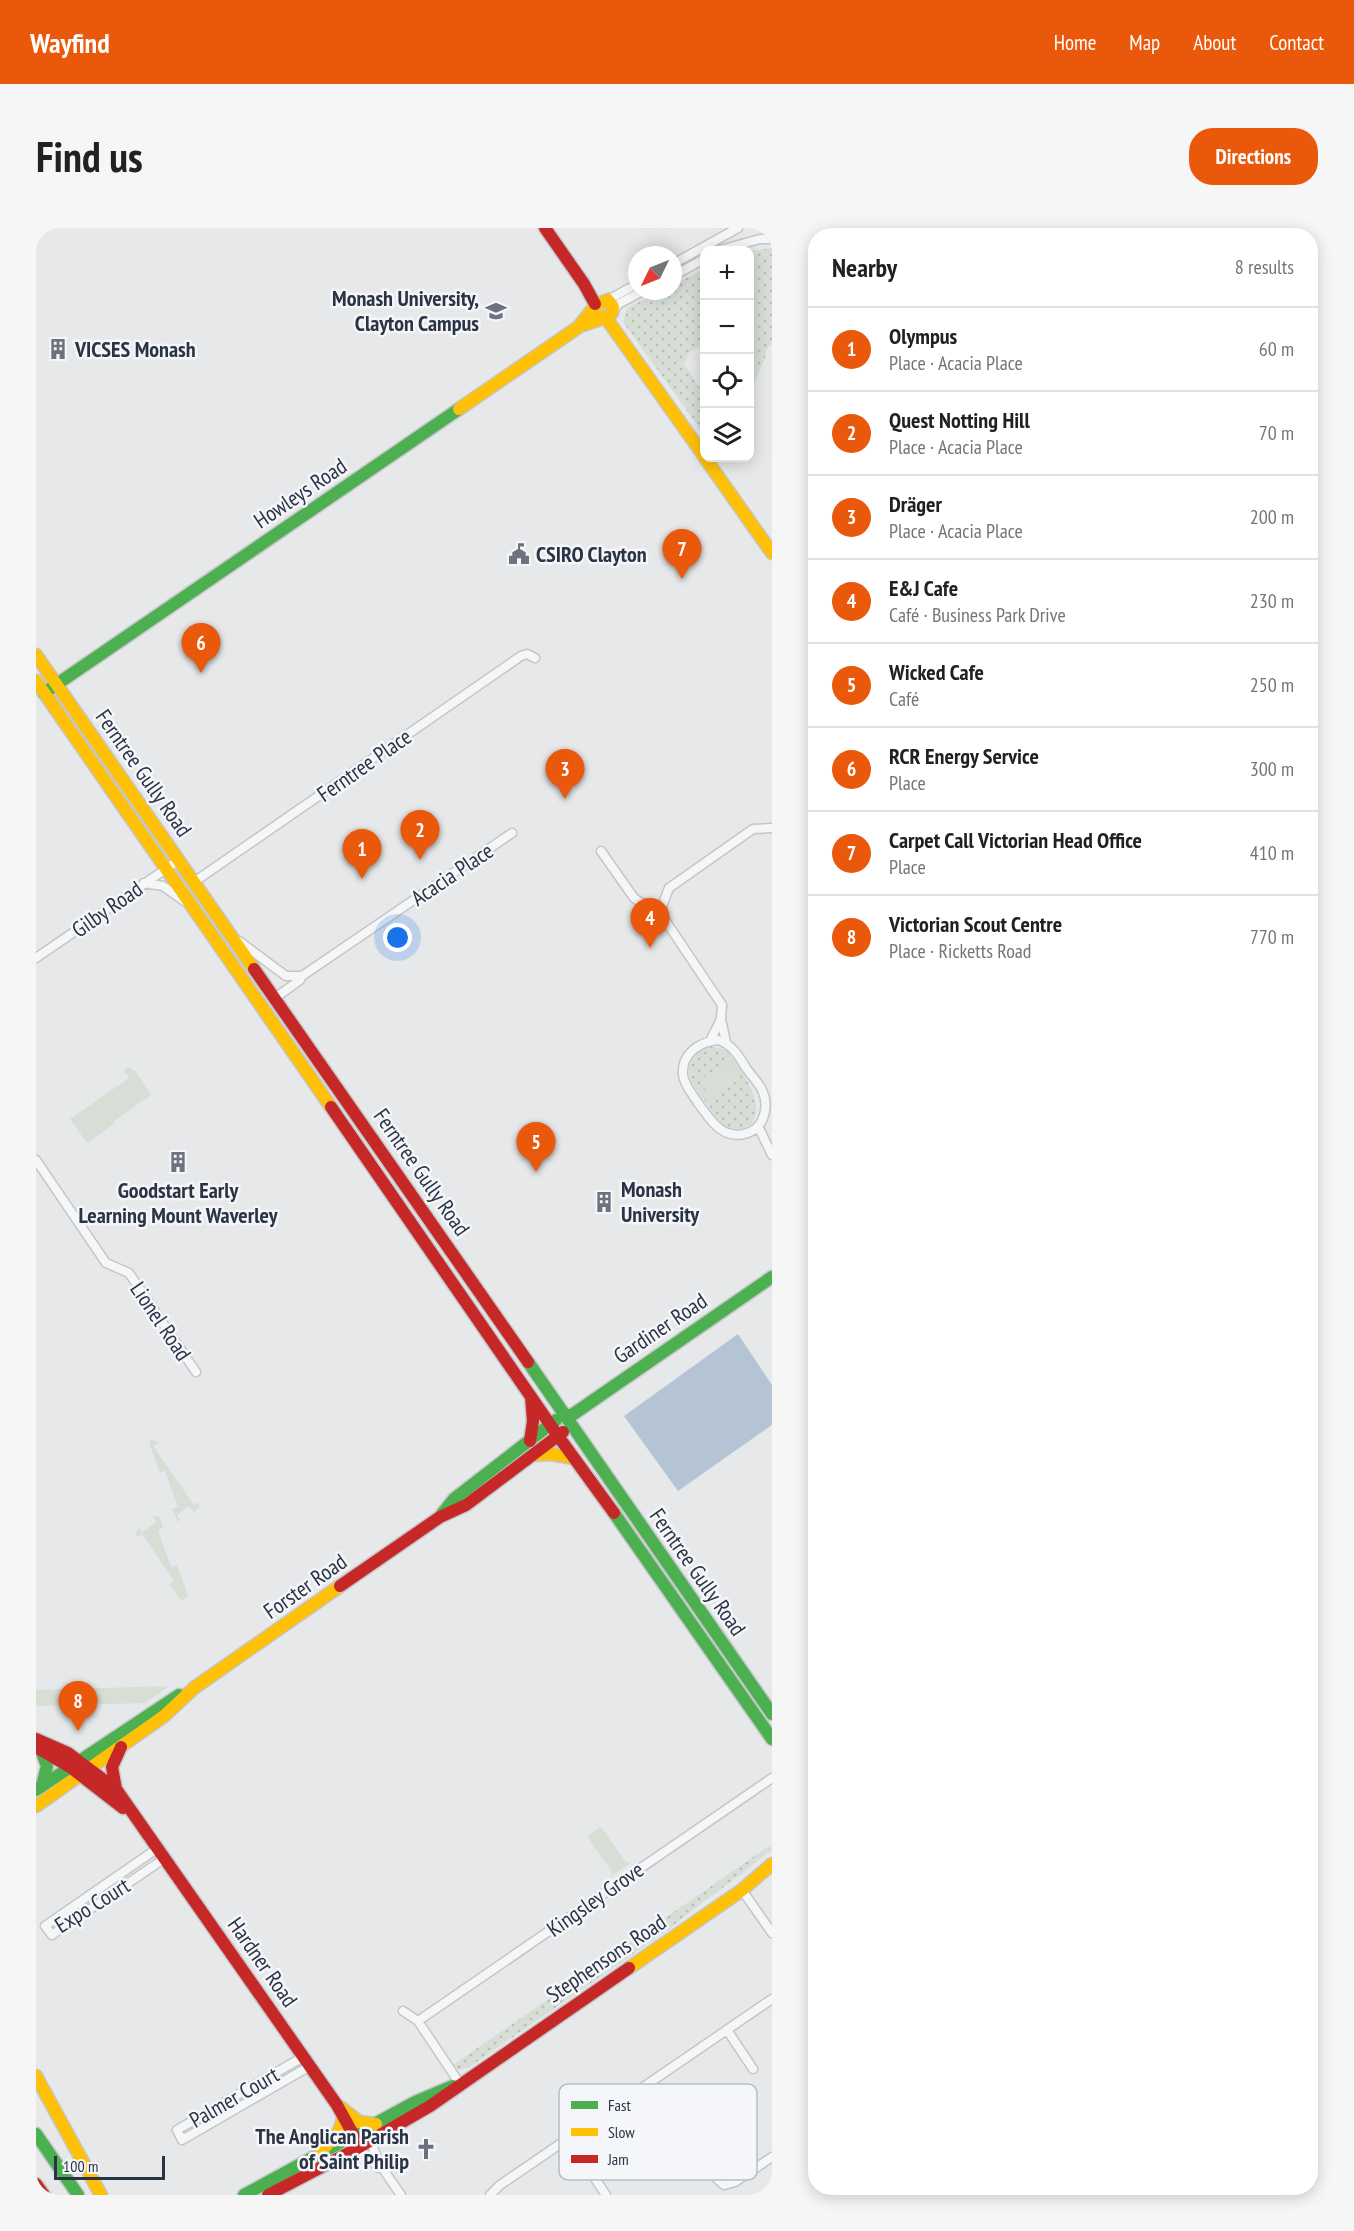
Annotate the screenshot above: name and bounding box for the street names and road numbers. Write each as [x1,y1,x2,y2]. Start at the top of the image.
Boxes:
street label: Howleys Road [248,452,352,534]
street label: Ferntree Gully Road [90,704,198,842]
street label: Ferntree Place [311,722,417,808]
street label: Acacia Place [406,836,498,912]
street label: Gilby Road [66,875,148,943]
street label: Ferntree Gully Road [368,1103,476,1241]
street label: Lionel Road [124,1276,198,1366]
street label: Gardiner Road [608,1286,712,1370]
street label: Ferntree Gully Road [644,1503,752,1641]
street label: Forster Road [258,1547,352,1625]
street label: Kingsley Grove [541,1855,649,1943]
street label: Expo Court [49,1871,135,1939]
street label: Stephensons Road [541,1908,671,2008]
street label: Hardner Road [222,1912,304,2012]
street label: Palmer Court [184,2060,284,2134]

